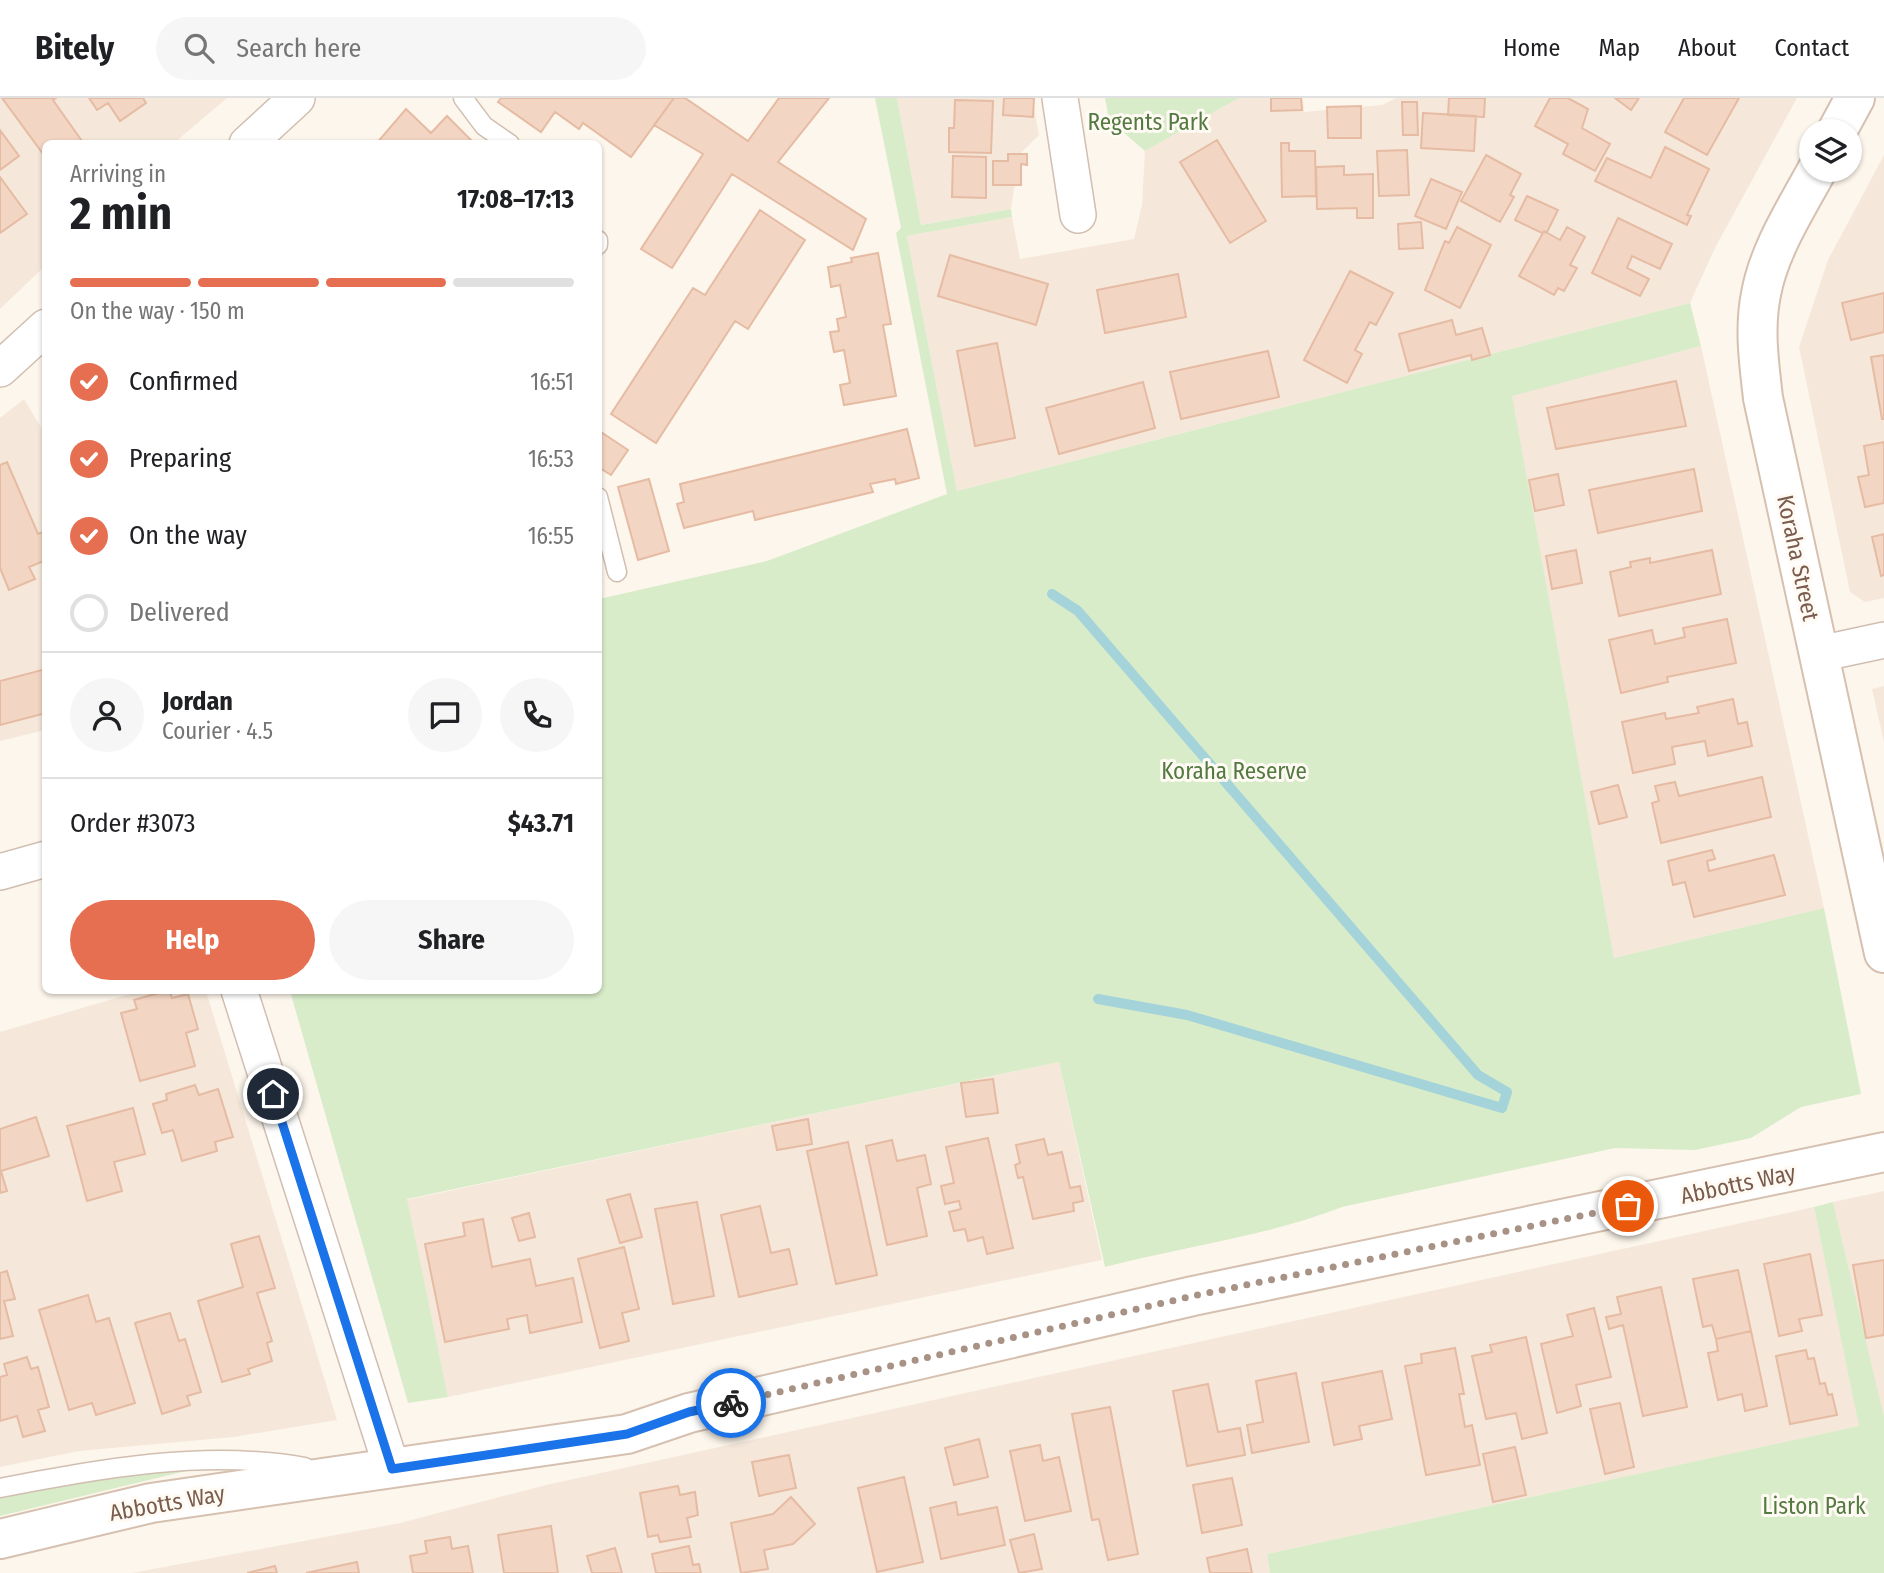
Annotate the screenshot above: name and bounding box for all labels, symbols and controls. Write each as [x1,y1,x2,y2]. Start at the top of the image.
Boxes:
search box [156,17,646,80]
text: Bitely [35,28,114,68]
icon: search [180,29,218,67]
text: Search here [236,33,361,64]
text: Home [1503,34,1560,62]
text: Map [1598,34,1640,62]
text: About [1678,34,1736,62]
text: Contact [1774,34,1849,62]
park label: Regents Park [1087,108,1209,136]
map controls [1799,119,1862,182]
button: layers [1799,119,1862,182]
text: Arriving in [70,160,166,188]
text: 17:08–17:13 [457,184,574,215]
text: 2 min [70,186,172,241]
text: On the way · 150 m [70,297,245,325]
icon: check [70,363,108,401]
text: Confirmed [129,366,239,397]
text: 16:51 [530,368,574,396]
icon: check [70,440,108,478]
text: Preparing [129,443,231,474]
text: 16:53 [528,445,574,473]
street label: Koraha Street [1771,493,1825,624]
icon: check [70,517,108,555]
text: On the way [129,520,247,551]
text: 16:55 [528,522,574,550]
text: Delivered [129,597,230,628]
button: person [70,678,144,752]
button: chat [408,678,482,752]
button: phone [500,678,574,752]
text: Jordan [162,686,233,717]
text: Courier · 4.5 [162,717,273,745]
park label: Koraha Reserve [1161,757,1307,785]
text: Order #3073 [70,808,196,839]
text: $43.71 [508,808,574,839]
button: Help [70,900,315,980]
button: Share [329,900,574,980]
pin [243,1064,303,1124]
icon: home [254,1075,292,1113]
street label: Abbotts Way [1678,1158,1799,1210]
pin [1598,1176,1658,1236]
icon: bag [1609,1187,1647,1225]
courier [696,1368,766,1438]
icon: bike [712,1384,750,1422]
street label: Abbotts Way [107,1479,228,1527]
park label: Liston Park [1762,1492,1866,1520]

